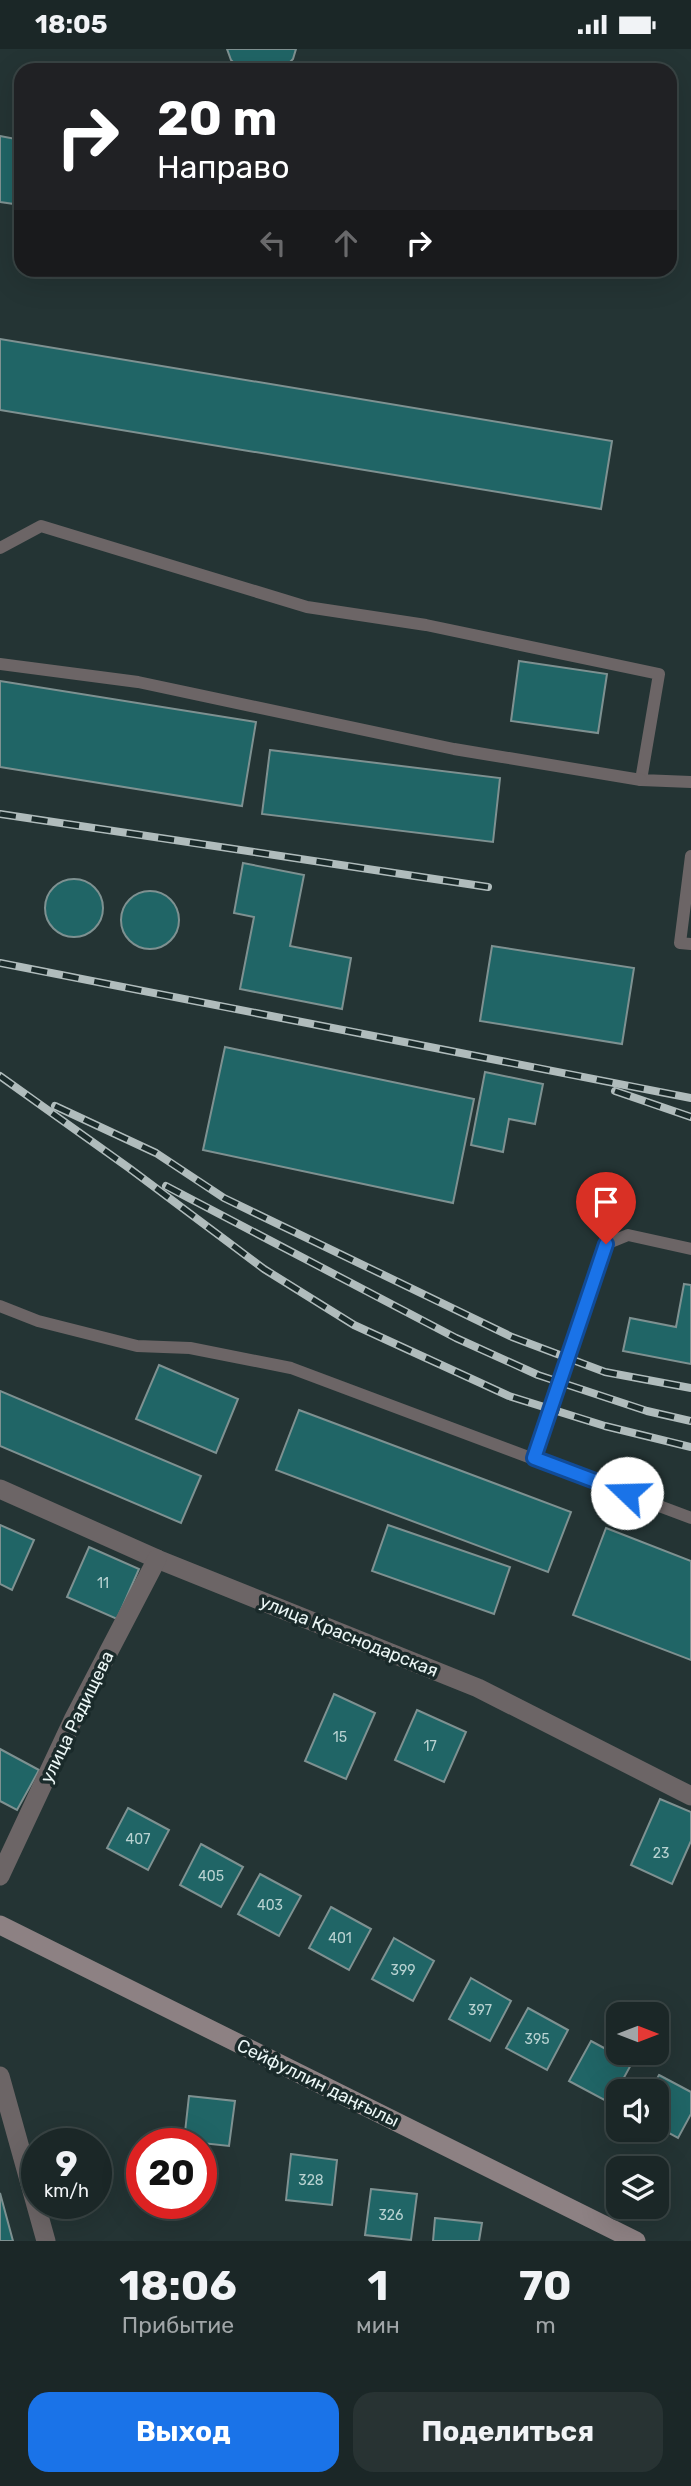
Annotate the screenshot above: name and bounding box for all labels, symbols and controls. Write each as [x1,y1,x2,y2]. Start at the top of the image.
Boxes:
text: 18:05 [35,9,108,40]
text: 20 m [157,89,278,147]
icon: right [42,91,133,182]
text: Направо [157,148,290,186]
icon: left [254,224,292,262]
icon: ahead [327,224,365,262]
icon: right [400,224,438,262]
pin [576,1172,636,1244]
icon: arrive [587,1183,625,1221]
position arrow [590,1456,664,1530]
house number: 11 [97,1575,109,1592]
street label: улица Краснодарская [257,1590,441,1682]
street label: улица Радищева [36,1647,118,1787]
house number: 15 [333,1729,347,1746]
house number: 17 [423,1738,437,1755]
house number: 407 [126,1831,150,1848]
house number: 23 [653,1845,669,1862]
house number: 405 [198,1868,224,1885]
house number: 403 [257,1897,283,1914]
house number: 401 [328,1930,352,1947]
house number: 399 [390,1962,416,1979]
house number: 397 [468,2002,492,2019]
north arrow [606,2002,668,2065]
map controls [606,2002,669,2219]
house number: 395 [524,2031,550,2048]
street label: Сейфуллин даңғылы [233,2034,403,2132]
button: sound [606,2079,669,2142]
speed limit sign: 20 [126,2128,217,2219]
text: 9 [55,2143,78,2185]
button: layers [606,2156,669,2219]
house number: 328 [298,2172,324,2189]
text: km/h [44,2180,89,2202]
house number: 326 [378,2207,404,2224]
text: 18:06 [119,2261,237,2311]
text: 1 [367,2261,388,2311]
text: 70 [519,2261,572,2311]
text: Прибытие [122,2311,234,2339]
text: мин [356,2311,400,2339]
text: m [535,2311,556,2339]
button: Выход [28,2392,339,2472]
button: Поделиться [353,2392,663,2472]

